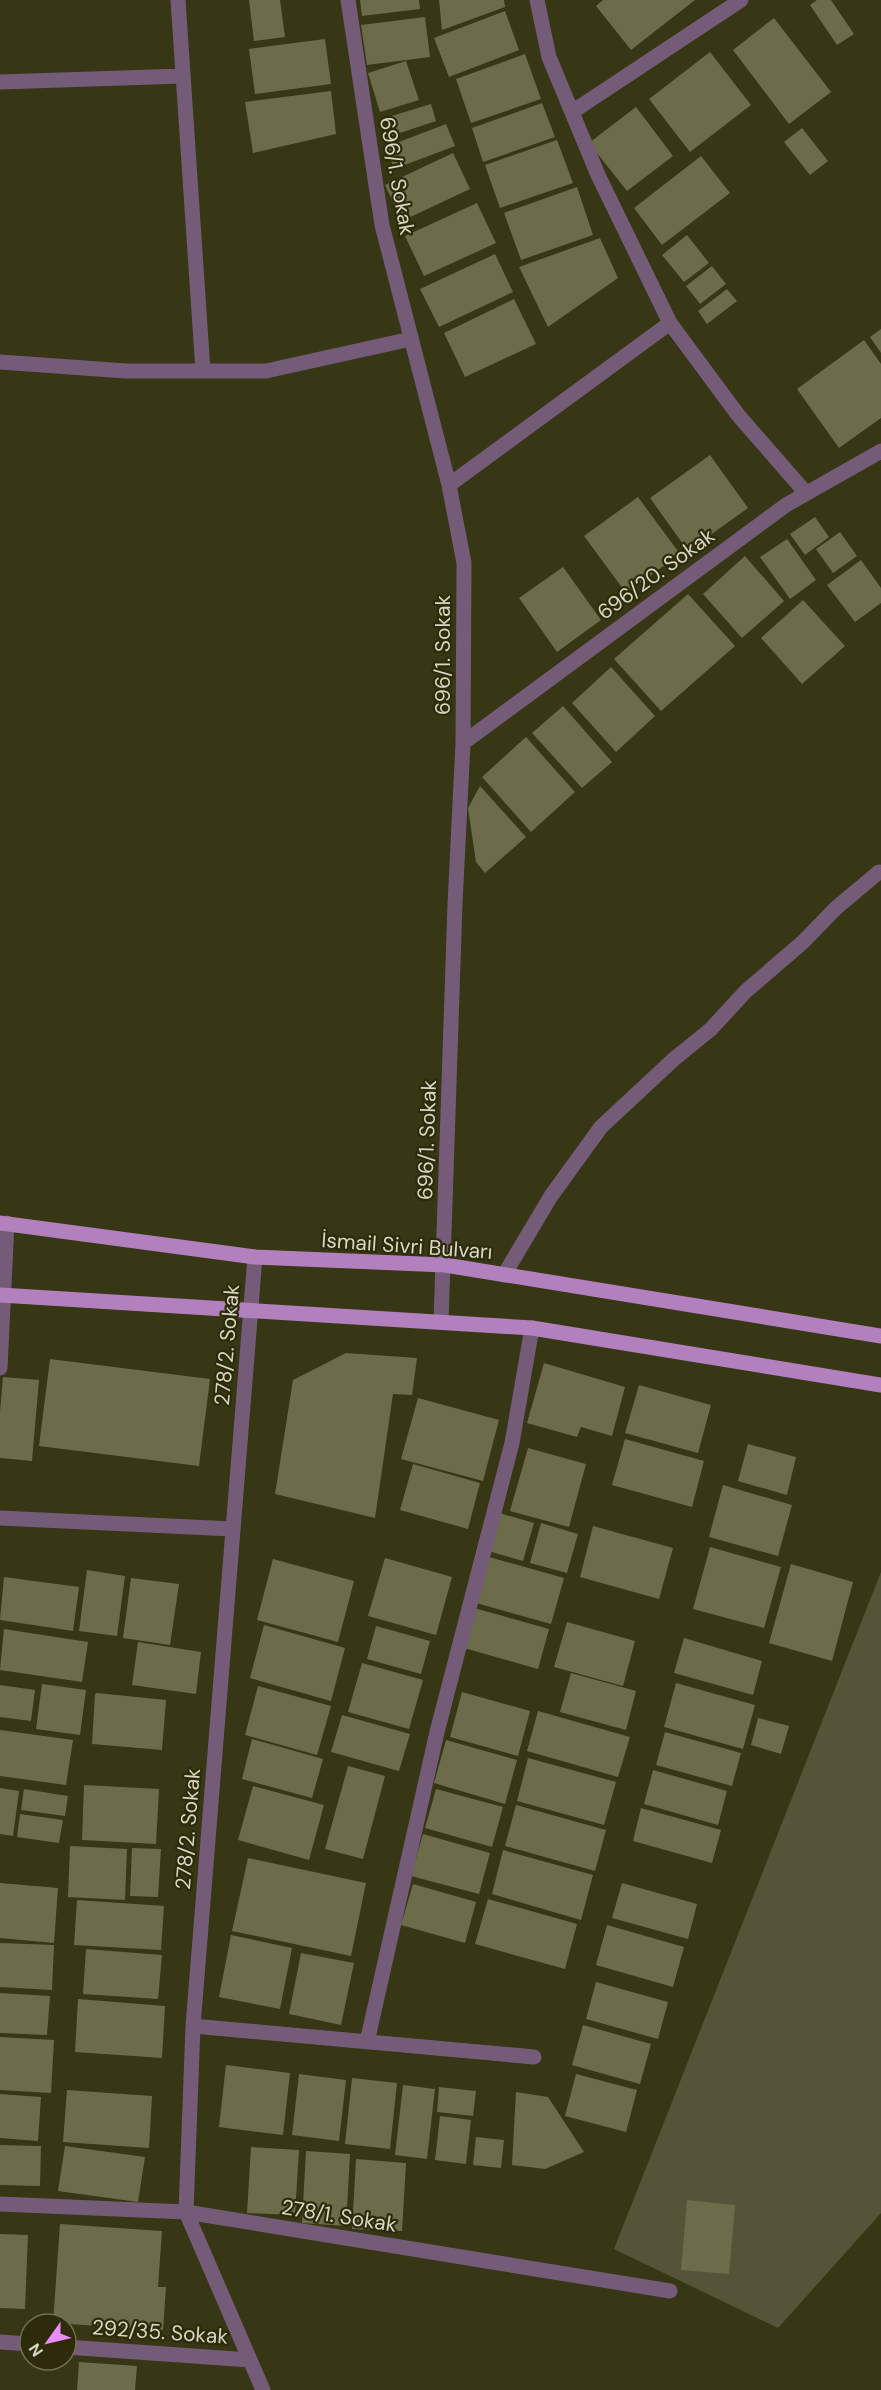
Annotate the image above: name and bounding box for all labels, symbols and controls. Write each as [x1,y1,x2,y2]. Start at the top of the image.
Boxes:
street label: 696/1. Sokak [373,114,421,238]
street label: 696/20. Sokak [592,522,721,626]
street label: 696/1. Sokak [429,595,457,715]
street label: 696/1. Sokak [411,1079,443,1200]
street label: İsmail Sivri Bulvarı [321,1226,493,1266]
street label: 278/2. Sokak [208,1283,246,1407]
street label: 278/2. Sokak [169,1767,207,1891]
street label: 278/1. Sokak [279,2193,399,2239]
north arrow [18,2312,78,2372]
street label: 292/35. Sokak [91,2313,229,2351]
text: N [24,2339,48,2361]

